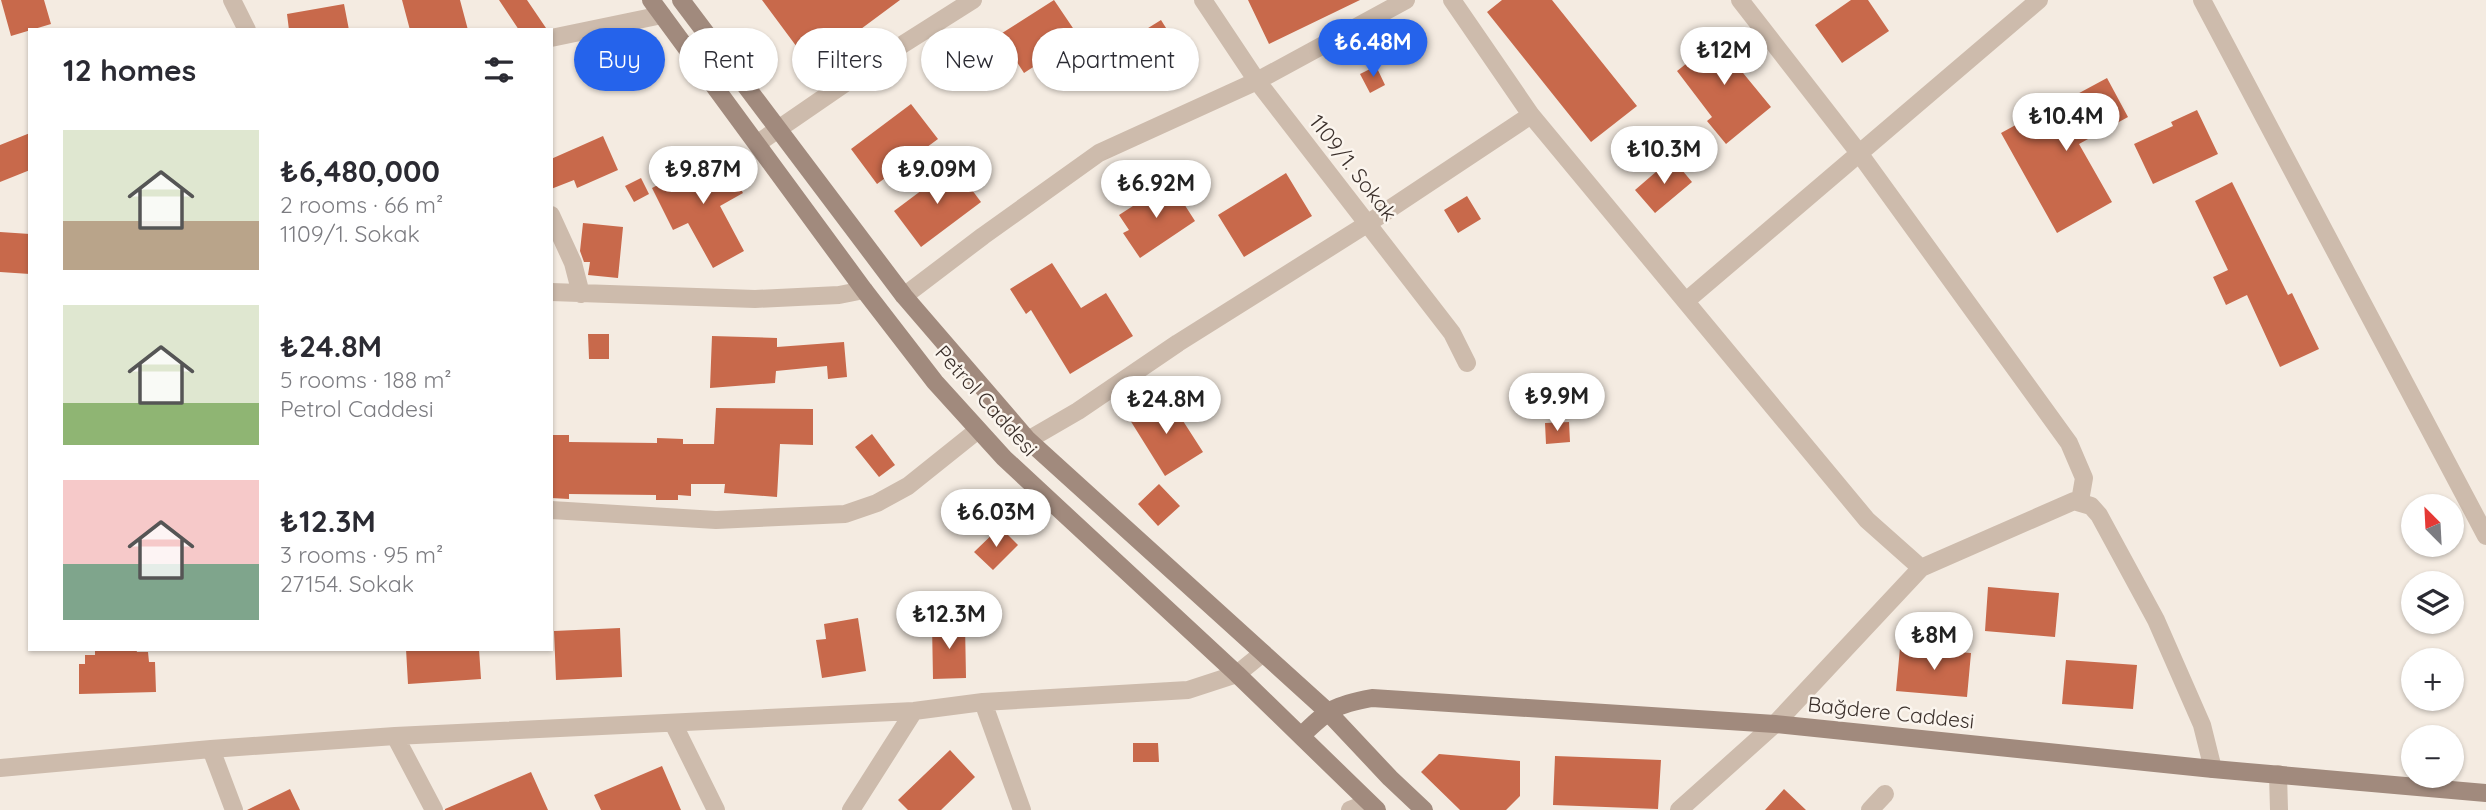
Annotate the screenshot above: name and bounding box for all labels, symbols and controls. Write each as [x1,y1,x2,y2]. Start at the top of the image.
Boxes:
pin: ₺6.48M [1316,20,1430,79]
text: ₺6.48M [1334,27,1412,56]
chip: Buy [574,28,665,91]
chip: Rent [679,28,778,91]
chip: Filters [792,28,907,91]
chip: New [921,28,1018,91]
chip: Apartment [1032,28,1199,91]
pin: ₺12M [1683,28,1765,87]
text: ₺12M [1696,35,1752,64]
text: 12 homes [63,51,196,89]
icon: filters [480,51,518,89]
pin: ₺10.4M [2009,94,2123,153]
text: ₺10.4M [2028,101,2104,130]
street label: 1109/1. Sokak [1304,109,1403,226]
pin: ₺10.3M [1607,127,1721,186]
text: ₺10.3M [1627,134,1701,163]
pin: ₺9.87M [646,146,760,206]
pin: ₺9.09M [880,146,994,206]
text: ₺6,480,000 [280,152,440,190]
text: ₺9.87M [665,154,741,183]
text: ₺9.09M [898,154,976,183]
icon: home [119,158,203,242]
pin: ₺6.92M [1099,160,1213,220]
text: ₺6.92M [1117,168,1195,197]
text: 2 rooms · 66 m² [280,190,443,219]
text: 1109/1. Sokak [280,219,420,248]
text: ₺24.8M [280,327,382,365]
icon: home [119,333,203,417]
street label: Petrol Caddesi [930,340,1043,461]
text: 5 rooms · 188 m² [280,365,452,394]
pin: ₺9.9M [1508,374,1606,433]
pin: ₺24.8M [1109,376,1223,436]
text: ₺9.9M [1525,381,1589,410]
text: ₺24.8M [1127,384,1205,413]
text: Petrol Caddesi [280,394,434,423]
pin: ₺6.03M [939,490,1053,549]
north arrow [2401,494,2464,556]
map controls [2401,494,2464,788]
text: ₺6.03M [957,497,1035,526]
text: ₺12.3M [280,502,376,540]
icon: home [119,508,203,592]
text: 3 rooms · 95 m² [280,540,443,569]
text: 27154. Sokak [280,569,414,598]
button: layers [2401,571,2464,634]
pin: ₺12.3M [892,592,1006,651]
text: ₺12.3M [912,599,986,628]
pin: ₺8M [1900,612,1968,672]
text: ₺8M [1911,620,1957,649]
button: + [2401,648,2464,711]
street label: Bağdere Caddesi [1806,690,1976,734]
button: − [2401,725,2464,788]

